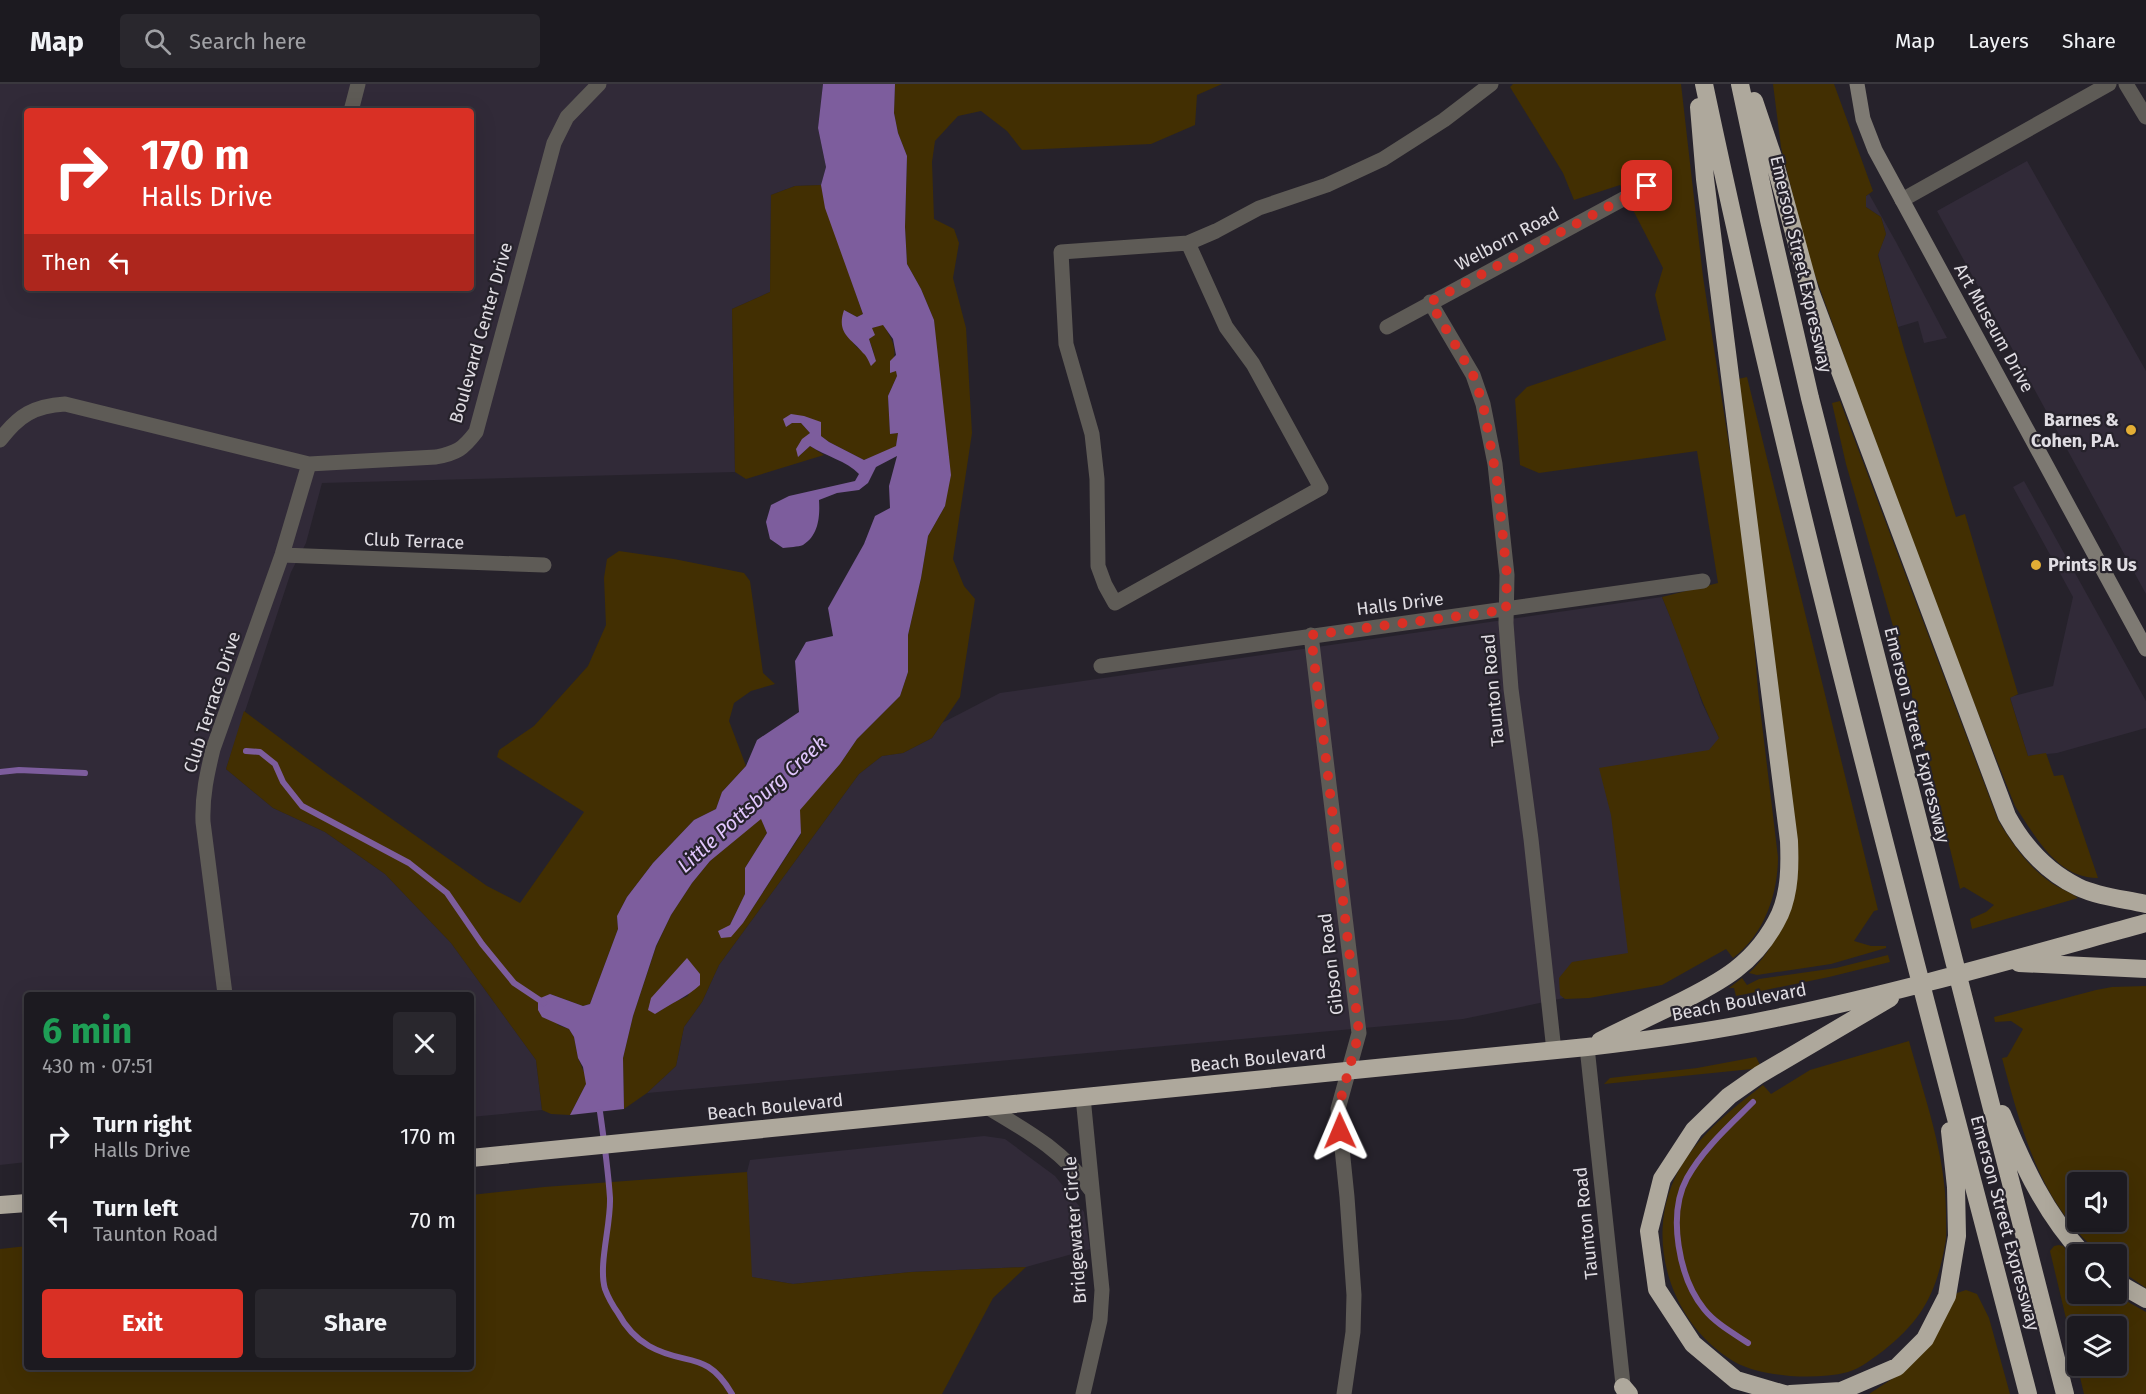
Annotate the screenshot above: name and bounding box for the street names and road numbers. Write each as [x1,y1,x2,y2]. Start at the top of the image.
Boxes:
street label: Emerson Street Expressway [1765,153,1837,375]
street label: Welborn Road [1451,202,1563,276]
street label: Boulevard Center Drive [445,240,517,426]
street label: Art Museum Drive [1949,260,2039,396]
street label: Club Terrace [363,528,465,554]
street label: Halls Drive [1355,588,1445,620]
street label: Emerson Street Expressway [1879,625,1955,846]
street label: Club Terrace Drive [179,629,245,775]
street label: Taunton Road [1477,633,1509,747]
street label: Gibson Road [1314,912,1348,1016]
street label: Beach Boulevard [1670,978,1808,1026]
street label: Beach Boulevard [1189,1041,1327,1077]
street label: Beach Boulevard [706,1089,844,1125]
street label: Emerson Street Expressway [1966,1113,2044,1333]
street label: Bridgewater Circle [1059,1155,1091,1305]
street label: Taunton Road [1569,1166,1603,1280]

